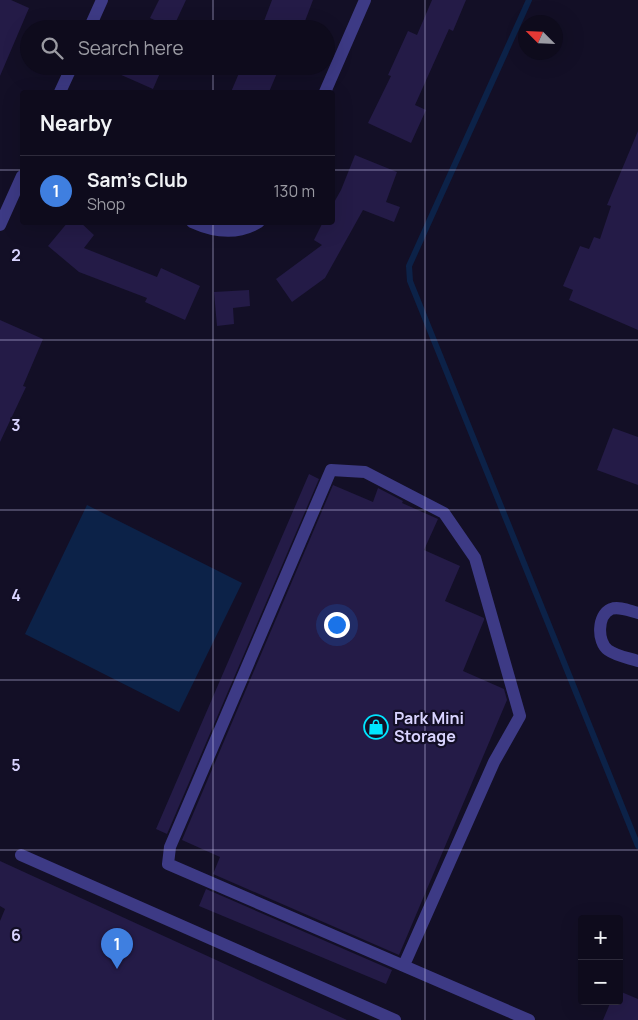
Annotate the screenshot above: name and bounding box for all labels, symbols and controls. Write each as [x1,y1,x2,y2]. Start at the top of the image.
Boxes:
north arrow [518,15,563,60]
search box [20,20,335,75]
icon: search [38,34,66,62]
text: Search here [78,35,184,61]
text: Nearby [40,109,112,137]
text: Sam's Club [87,167,188,193]
text: 1 [52,180,60,202]
text: 130 m [273,180,315,202]
text: Shop [87,193,125,215]
text: 2 [11,244,21,266]
text: 3 [11,414,21,436]
text: 4 [11,584,21,606]
your location [324,612,350,638]
place label: Park Mini Storage [394,707,464,747]
shop icon: Park Mini Storage [363,714,389,740]
text: 5 [11,754,21,776]
map controls [578,915,623,1005]
button: + [578,915,623,960]
text: 6 [11,924,21,946]
pin: 1 [101,928,133,969]
button: − [578,960,623,1005]

